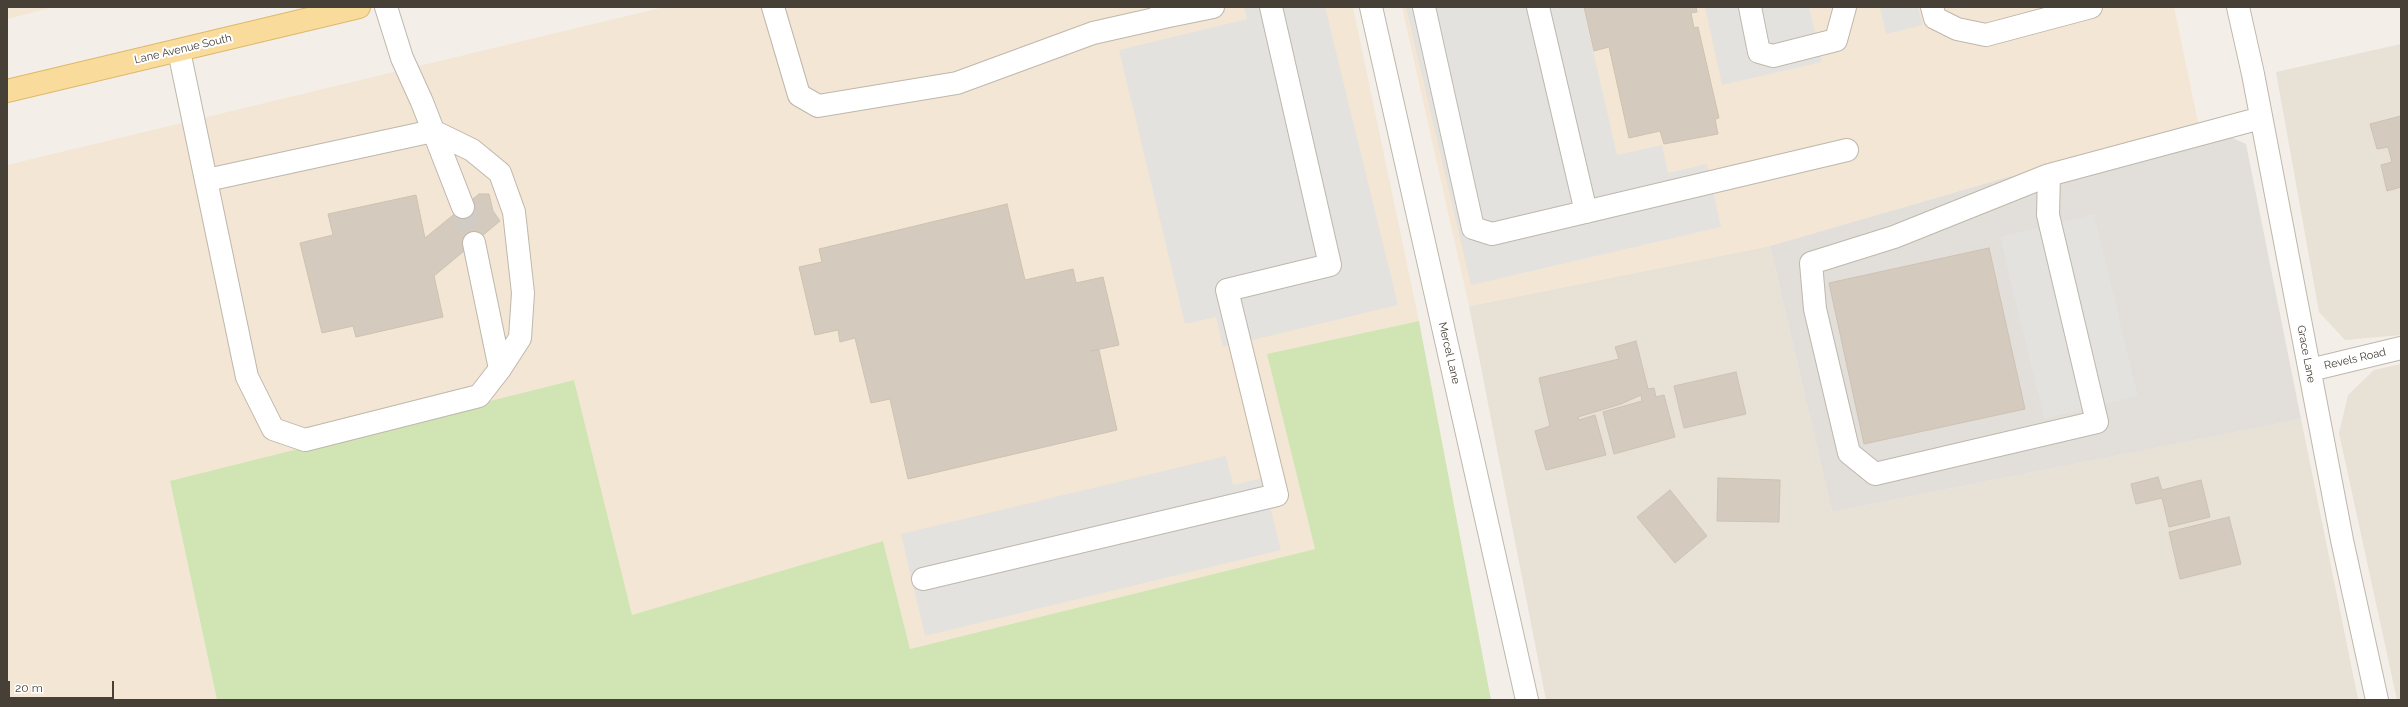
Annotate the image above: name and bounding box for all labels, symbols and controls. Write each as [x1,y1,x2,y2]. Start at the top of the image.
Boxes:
street label: Lane Avenue South [133,31,233,67]
street label: Mercel Lane [1435,321,1463,385]
street label: Grace Lane [2294,324,2318,384]
street label: Revels Road [2323,345,2387,373]
scale bar [10,673,116,699]
text: 20 m [15,681,43,695]

